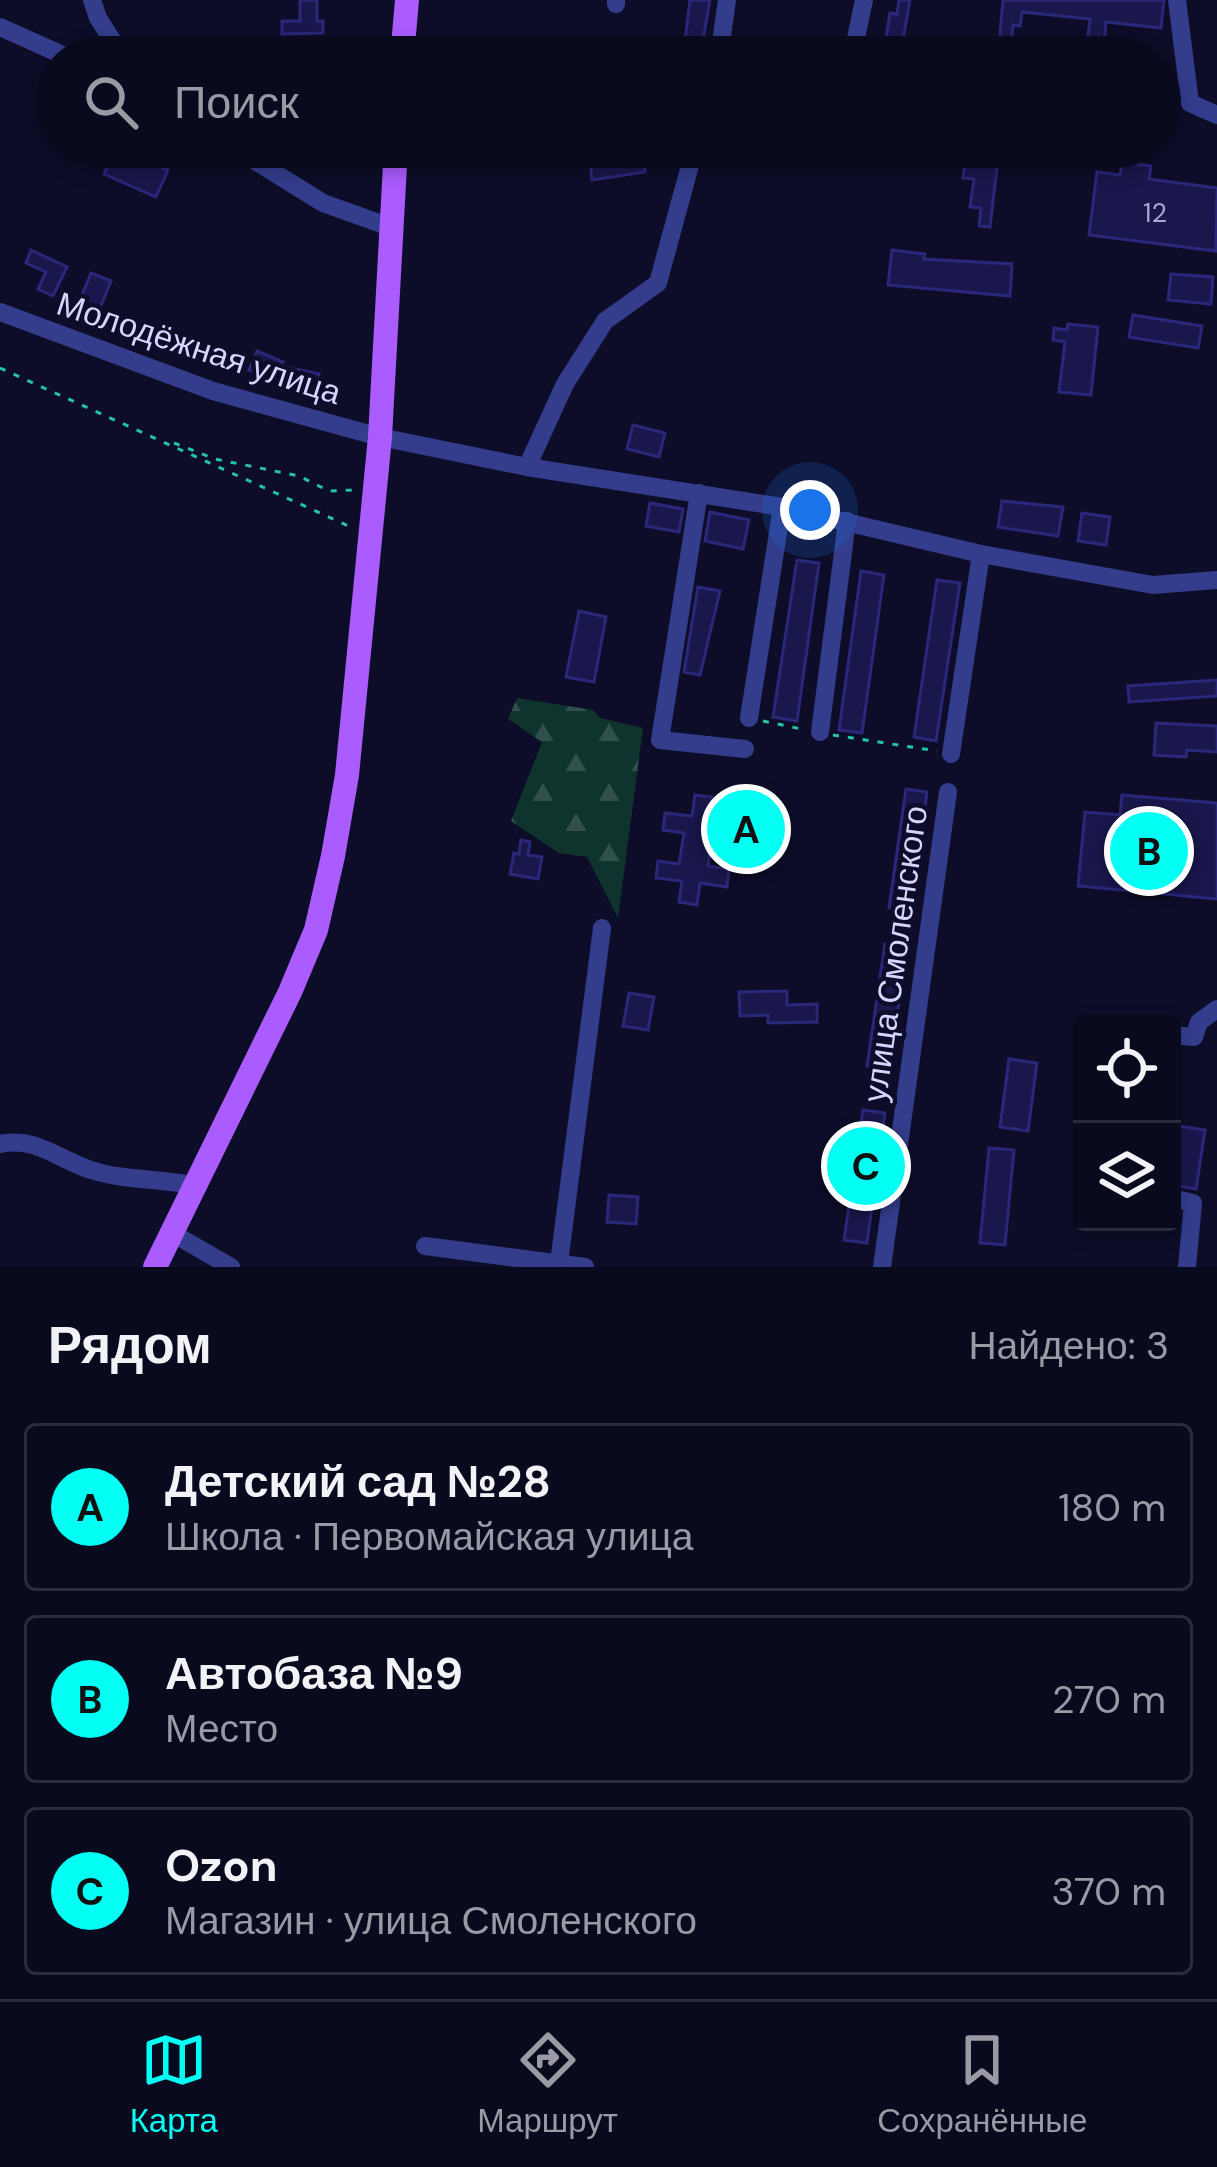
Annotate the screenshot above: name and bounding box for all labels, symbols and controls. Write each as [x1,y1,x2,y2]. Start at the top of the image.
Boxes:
search box [36,36,1181,168]
icon: search [78,69,144,135]
text: Поиск [174,73,299,132]
house number: 12 [1143,195,1167,230]
street label: Молодёжная улица [51,282,347,414]
your location [780,480,840,540]
pin: A [707,784,785,874]
street label: улица Смоленского [853,803,937,1105]
pin: B [1110,806,1188,896]
map controls [1073,1015,1181,1231]
button: locate [1073,1015,1181,1123]
pin: C [827,1121,905,1211]
button: layers [1073,1123,1181,1231]
text: Рядом [48,1312,212,1379]
text: Найдено: 3 [968,1320,1169,1371]
text: Детский сад №28 [165,1452,551,1511]
text: A [76,1482,104,1533]
text: 180 m [1058,1482,1166,1533]
text: Школа · Первомайская улица [165,1511,693,1562]
text: Автобаза №9 [165,1644,463,1703]
text: B [78,1674,102,1725]
text: 270 m [1052,1674,1166,1725]
text: Место [165,1703,278,1754]
text: Ozon [165,1836,278,1895]
text: C [76,1866,104,1917]
text: 370 m [1052,1866,1166,1917]
text: Магазин · улица Смоленского [165,1895,697,1946]
tab: Карта [130,2027,218,2142]
tab: Маршрут [477,2027,618,2142]
tab: Сохранённые [877,2027,1087,2142]

